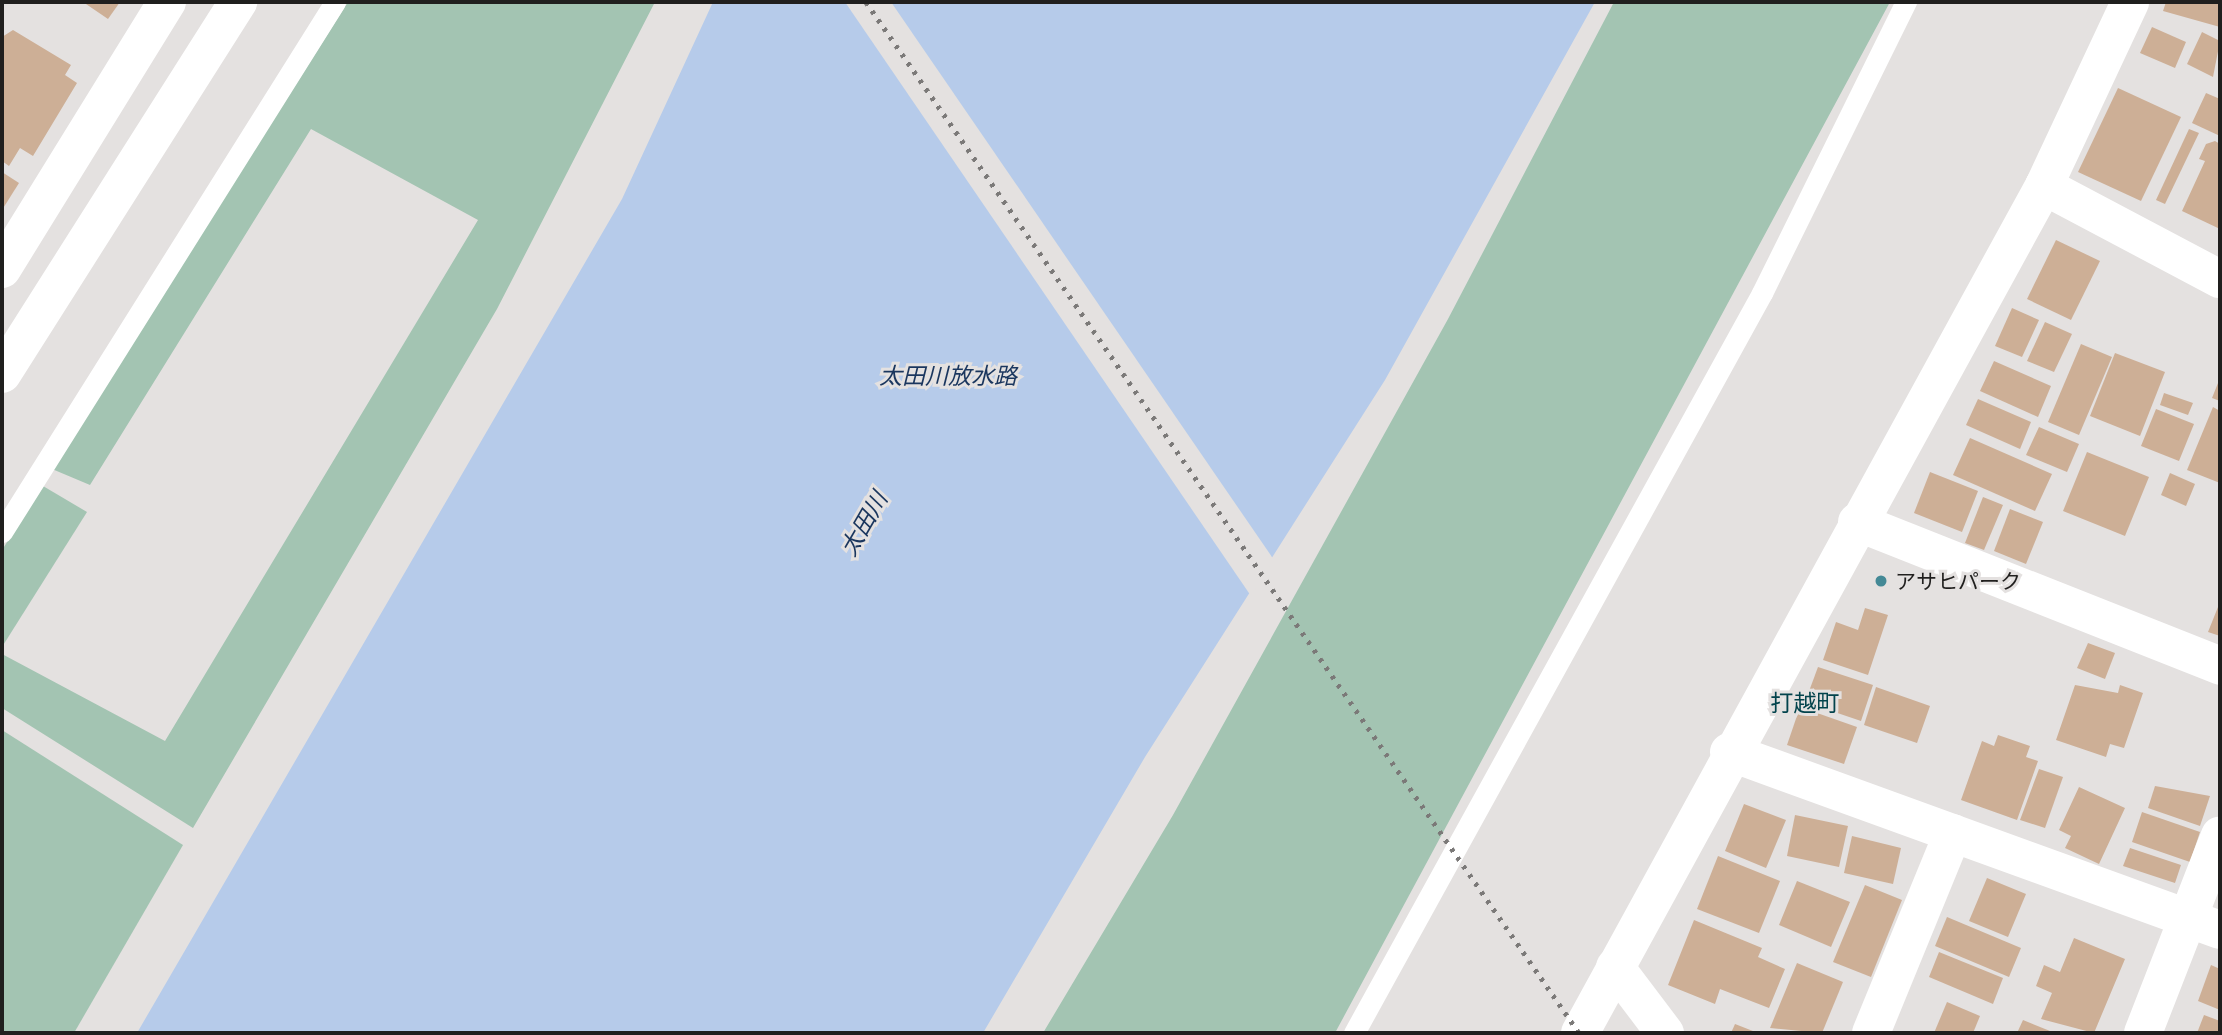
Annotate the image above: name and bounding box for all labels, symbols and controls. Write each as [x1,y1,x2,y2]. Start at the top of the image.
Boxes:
water label: 太田川放水路 [879,362,1017,390]
water label: 太田川 [835,487,893,561]
place label: アサヒパーク [1895,568,2021,594]
marker: アサヒパーク [1873,573,1889,589]
district label: 打越町 [1771,689,1839,717]

